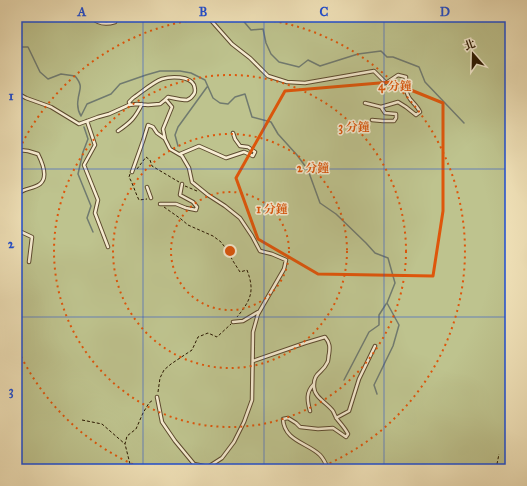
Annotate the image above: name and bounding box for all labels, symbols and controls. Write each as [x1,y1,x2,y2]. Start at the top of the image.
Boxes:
text: A [77,4,87,20]
text: B [199,4,208,20]
text: C [320,4,329,20]
text: D [440,4,450,20]
north arrow [453,34,493,74]
text: 北 [462,37,477,53]
text: 4 分鐘 [378,79,412,94]
text: 1 [8,88,14,104]
text: 3 分鐘 [338,120,370,135]
text: 2 分鐘 [297,161,329,175]
text: 1 分鐘 [256,202,288,216]
text: 2 [8,236,15,252]
centre of rings [223,244,237,258]
text: 3 [8,383,14,399]

